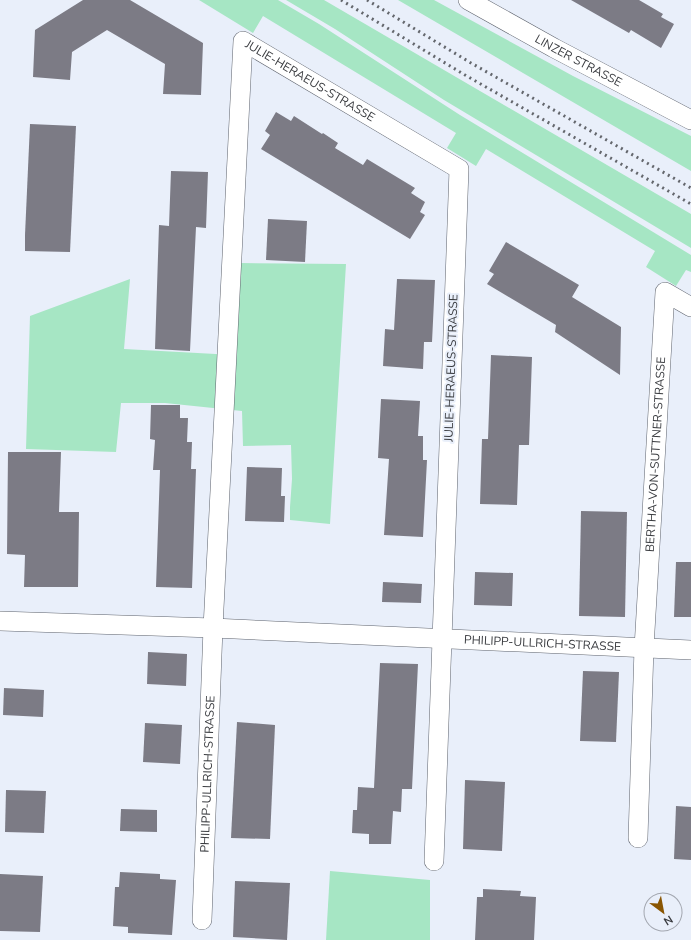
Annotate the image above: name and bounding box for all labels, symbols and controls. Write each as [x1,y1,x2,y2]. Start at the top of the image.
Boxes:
street label: LINZER STRASSE [532,31,625,90]
street label: JULIE-HERAEUS-STRASSE [242,36,378,125]
street label: JULIE-HERAEUS-STRASSE [440,294,462,443]
street label: BERTHA-VON-SUTTNER-STRASSE [642,356,669,553]
street label: PHILIPP-ULLRICH-STRASSE [464,632,621,655]
street label: PHILIPP-ULLRICH-STRASSE [197,695,218,853]
north arrow [643,892,683,932]
text: N [661,912,676,929]

